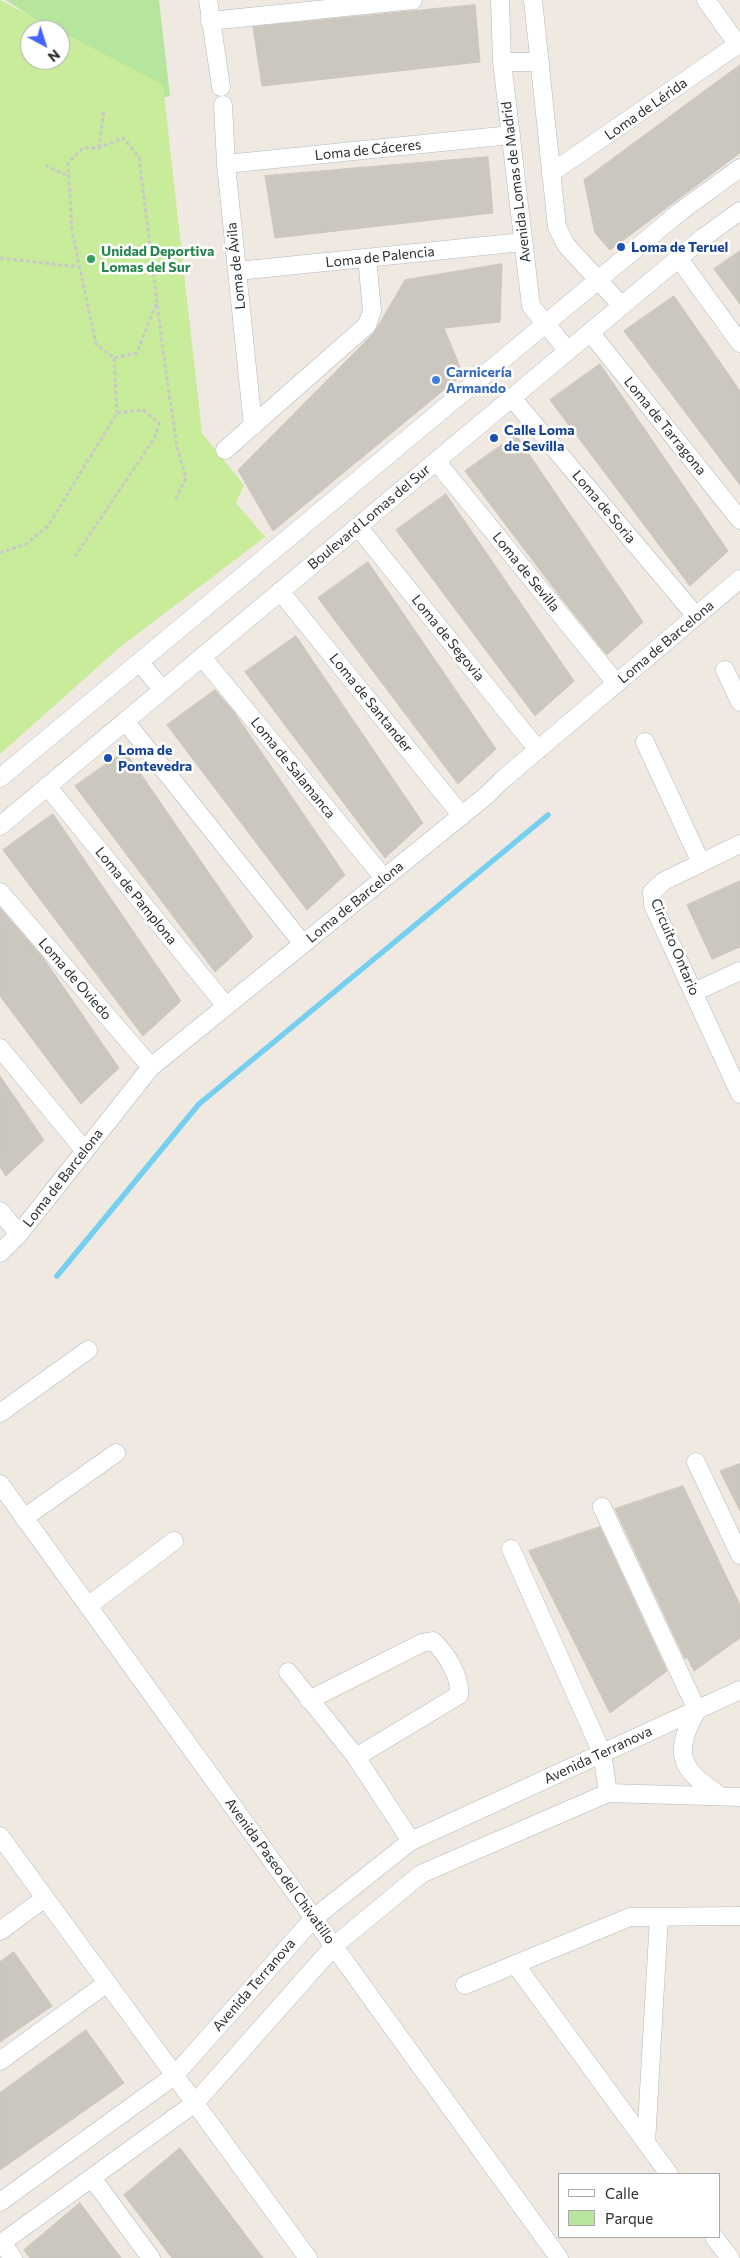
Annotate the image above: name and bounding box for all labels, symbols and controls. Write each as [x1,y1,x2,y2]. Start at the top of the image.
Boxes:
north arrow [20,20,70,70]
text: N [45,46,64,66]
street label: Loma de Lérida [602,74,690,144]
street label: Avenida Lomas de Madrid [498,100,534,264]
street label: Loma de Cáceres [314,136,422,164]
street label: Loma de Ávila [223,222,249,310]
place label: Loma de Teruel [631,239,728,255]
marker: Loma de Teruel [615,241,627,253]
place label: Unidad Deportiva Lomas del Sur [101,243,214,276]
street label: Loma de Palencia [325,243,435,271]
marker: Unidad Deportiva Lomas del Sur [85,253,97,265]
place label: Carnicería Armando [446,364,512,397]
marker: Carnicería Armando [430,374,442,386]
street label: Loma de Tarragona [620,374,710,478]
place label: Calle Loma de Sevilla [504,422,575,454]
marker: Calle Loma de Sevilla [488,432,500,444]
street label: Boulevard Lomas del Sur [304,461,434,573]
street label: Loma de Soria [569,467,639,547]
street label: Loma de Sevilla [489,529,563,615]
street label: Loma de Segovia [408,592,488,684]
street label: Loma de Barcelona [615,597,717,687]
street label: Loma de Santander [326,650,416,756]
street label: Loma de Salamanca [247,714,339,822]
place label: Loma de Pontevedra [118,742,192,774]
marker: Loma de Pontevedra [102,752,114,764]
street label: Loma de Pamplona [92,844,180,948]
street label: Loma de Barcelona [303,858,407,946]
street label: Circuito Ontario [647,896,703,998]
street label: Loma de Oviedo [35,935,115,1023]
street label: Loma de Barcelona [19,1126,107,1230]
street label: Avenida Terranova [541,1723,655,1787]
street label: Avenida Paseo del Chivatillo [221,1795,339,1947]
street label: Avenida Terranova [209,1935,299,2035]
legend [558,2173,720,2238]
text: Calle [605,2184,639,2202]
text: Parque [605,2209,653,2227]

